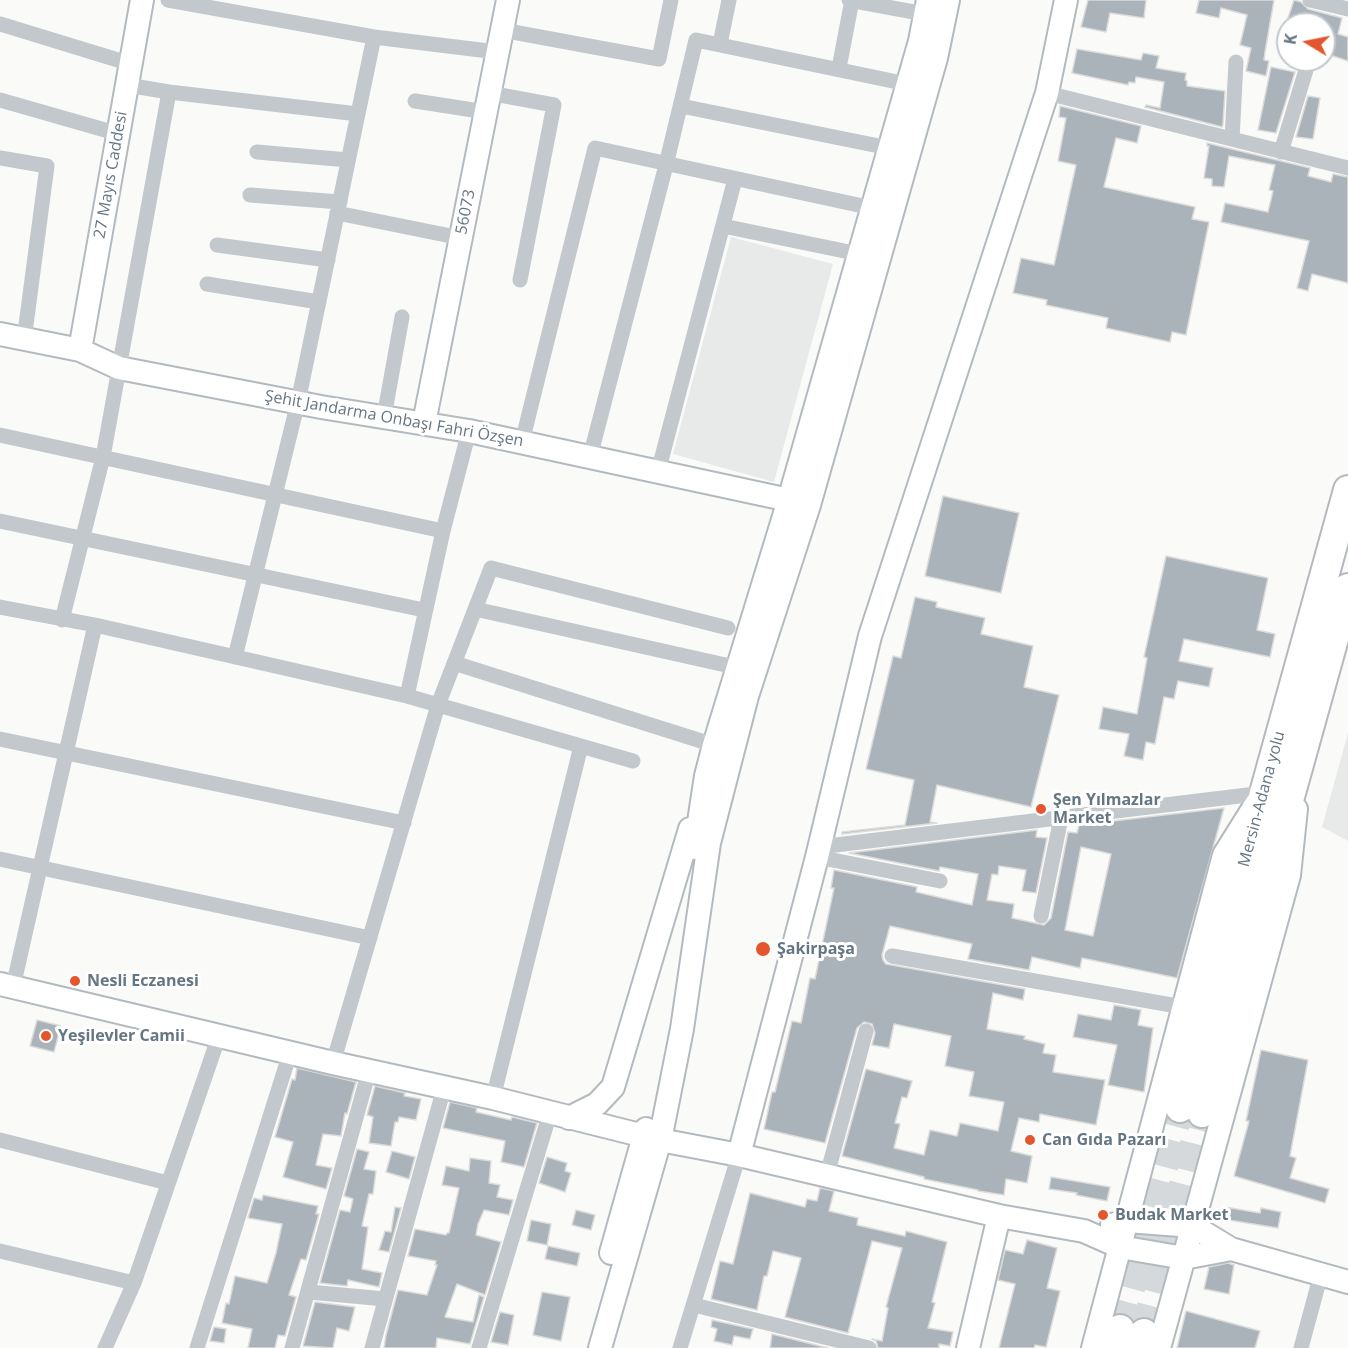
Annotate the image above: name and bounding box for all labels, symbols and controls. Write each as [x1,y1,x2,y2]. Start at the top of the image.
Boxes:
north arrow [1276,12,1336,72]
text: K [1278,32,1302,46]
street label: 27 Mayıs Caddesi [90,110,132,240]
street label: 56073 [452,188,480,236]
street label: Şehit Jandarma Onbaşı Fahri Özşen [263,387,525,451]
street label: Mersin-Adana yolu [1235,729,1289,869]
place label: Şen Yılmazlar Market [1053,790,1161,828]
marker: Şen Yılmazlar Market [1034,802,1048,816]
place label: Şakirpaşa [777,939,855,959]
marker: Şakirpaşa [754,940,772,958]
place label: Nesli Eczanesi [87,971,199,991]
marker: Nesli Eczanesi [68,974,82,988]
place label: Yeşilevler Camii [58,1026,185,1046]
marker: Yeşilevler Camii [39,1029,53,1043]
place label: Can Gıda Pazarı [1042,1130,1166,1150]
marker: Can Gıda Pazarı [1023,1133,1037,1147]
place label: Budak Market [1115,1205,1228,1225]
marker: Budak Market [1096,1208,1110,1222]

